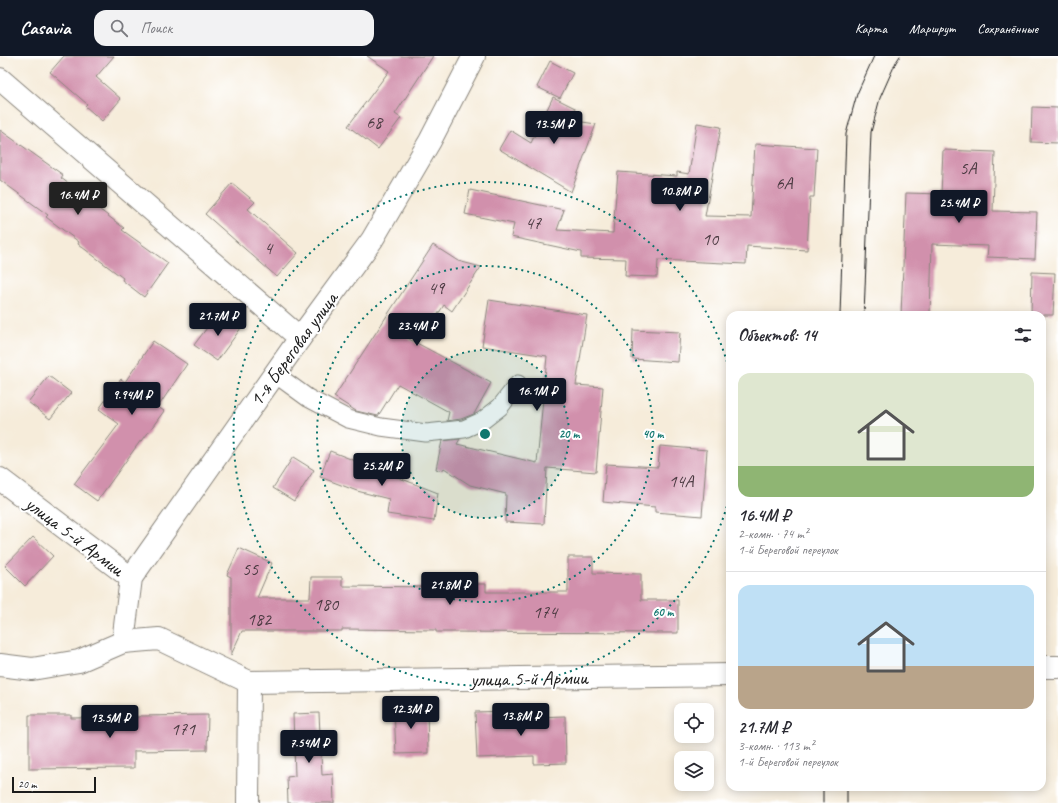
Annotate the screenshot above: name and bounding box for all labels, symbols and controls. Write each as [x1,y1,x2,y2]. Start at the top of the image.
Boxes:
search box [94,10,374,46]
text: Casavia [20,16,70,40]
icon: search [108,17,130,39]
text: Поиск [140,19,172,38]
text: Карта [855,20,887,37]
text: Маршрут [909,20,955,37]
text: Сохранённые [977,20,1038,37]
house number: 68 [366,111,384,133]
pin: 13.5M ₽ [517,111,591,145]
text: 13.5M ₽ [534,116,574,132]
house number: 5А [959,157,978,179]
house number: 6А [775,172,794,194]
pin: 10.8M ₽ [643,178,717,212]
pin: 16.4M ₽ [41,182,115,216]
text: 10.8M ₽ [660,183,700,199]
text: 16.4M ₽ [58,187,98,203]
pin: 25.4M ₽ [922,190,996,224]
text: 25.4M ₽ [939,195,979,211]
house number: 47 [525,212,542,234]
house number: 10 [702,228,720,250]
house number: 4 [264,237,274,259]
house number: 49 [428,277,446,299]
street label: 1-я Береговая улица [244,286,344,411]
pin: 21.7M ₽ [181,303,255,337]
text: 21.7M ₽ [198,308,238,324]
pin: 23.4M ₽ [380,313,454,347]
text: 23.4M ₽ [397,318,437,334]
icon: filters [1012,324,1034,346]
text: Объектов: 14 [738,325,817,346]
pin: 16.1M ₽ [500,378,574,412]
pin: 9.94M ₽ [95,382,169,416]
text: 16.1M ₽ [517,383,557,399]
text: 9.94M ₽ [112,387,152,403]
icon: home [850,399,922,471]
text: 20 m [559,426,580,442]
text: 40 m [643,426,664,442]
centre of rings [478,427,492,441]
pin: 25.2M ₽ [345,453,419,487]
text: 25.2M ₽ [362,458,402,474]
house number: 14А [668,470,695,492]
street label: улица 5-й Армии [19,490,130,582]
text: 16.4M ₽ [738,505,790,526]
text: 2-комн. · 74 m² [738,526,808,542]
text: 1-й Береговой переулок [738,542,838,558]
house number: 55 [242,558,259,580]
pin: 21.8M ₽ [413,572,487,606]
text: 21.8M ₽ [430,577,470,593]
house number: 180 [314,593,340,615]
house number: 174 [533,601,559,623]
text: 60 m [653,604,675,620]
house number: 182 [247,608,273,630]
icon: home [850,611,922,683]
street label: улица 5-й Армии [469,665,589,692]
pin: 12.3M ₽ [374,696,448,730]
text: 12.3M ₽ [391,701,431,717]
pin: 13.8M ₽ [484,703,558,737]
map controls [674,703,714,791]
button: locate [674,703,714,743]
pin: 13.5M ₽ [73,705,147,739]
text: 13.8M ₽ [501,708,541,724]
text: 13.5M ₽ [90,710,130,726]
text: 21.7M ₽ [738,717,790,738]
house number: 171 [171,718,196,740]
pin: 7.54M ₽ [272,730,346,764]
text: 7.54M ₽ [289,735,329,751]
text: 3-комн. · 113 m² [738,738,814,754]
button: layers [674,751,714,791]
text: 1-й Береговой переулок [738,754,838,770]
scale bar [12,775,96,794]
text: 20 m [18,777,37,791]

